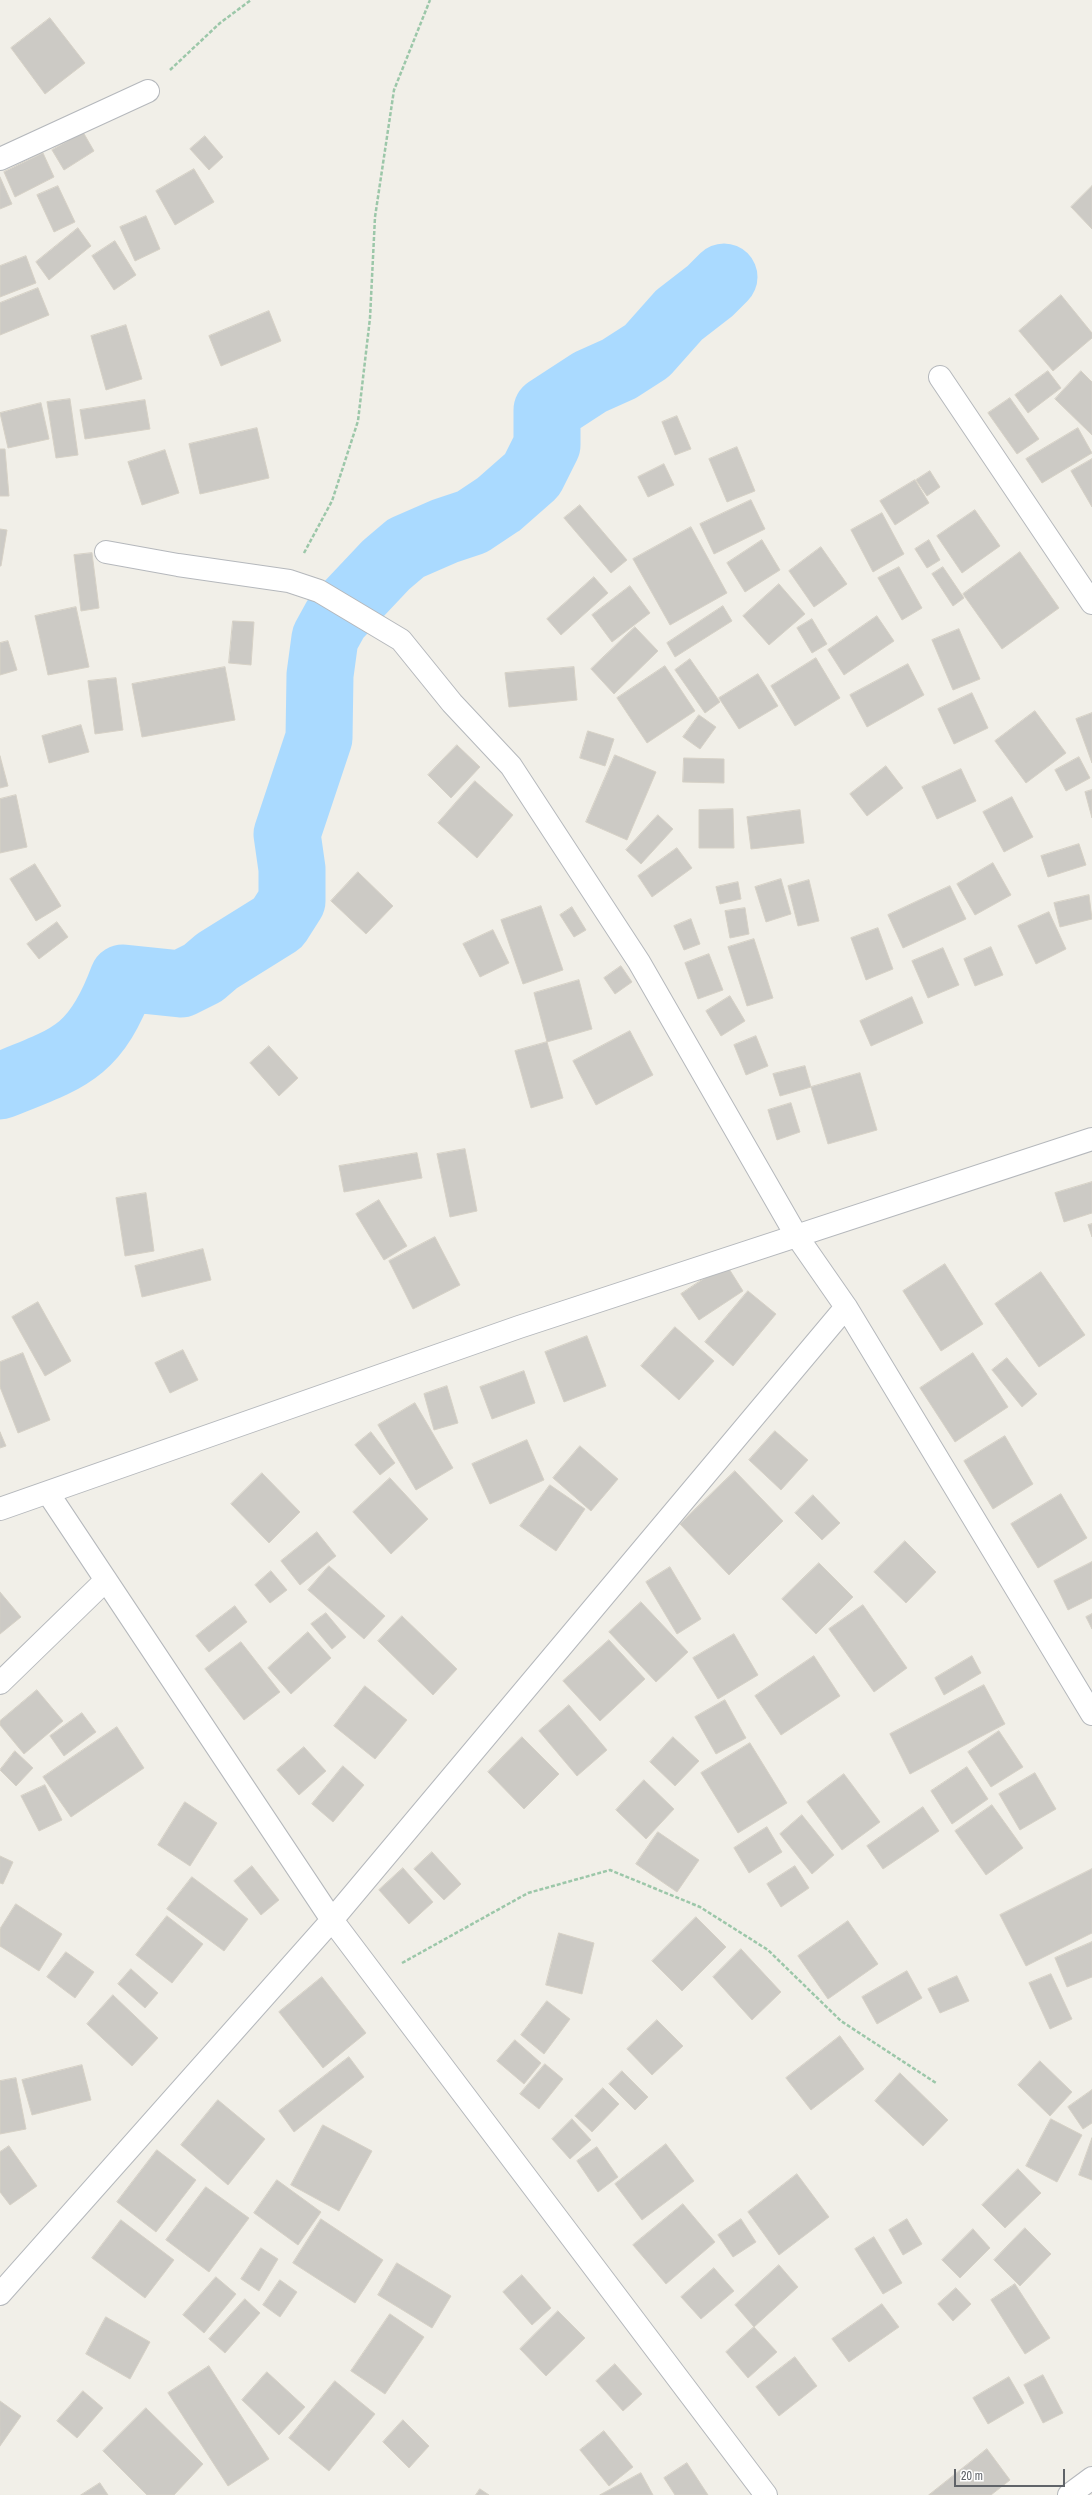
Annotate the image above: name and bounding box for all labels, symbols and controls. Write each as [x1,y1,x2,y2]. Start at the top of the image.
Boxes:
scale bar [956,2461,1067,2487]
text: 20 m [961,2468,983,2484]

